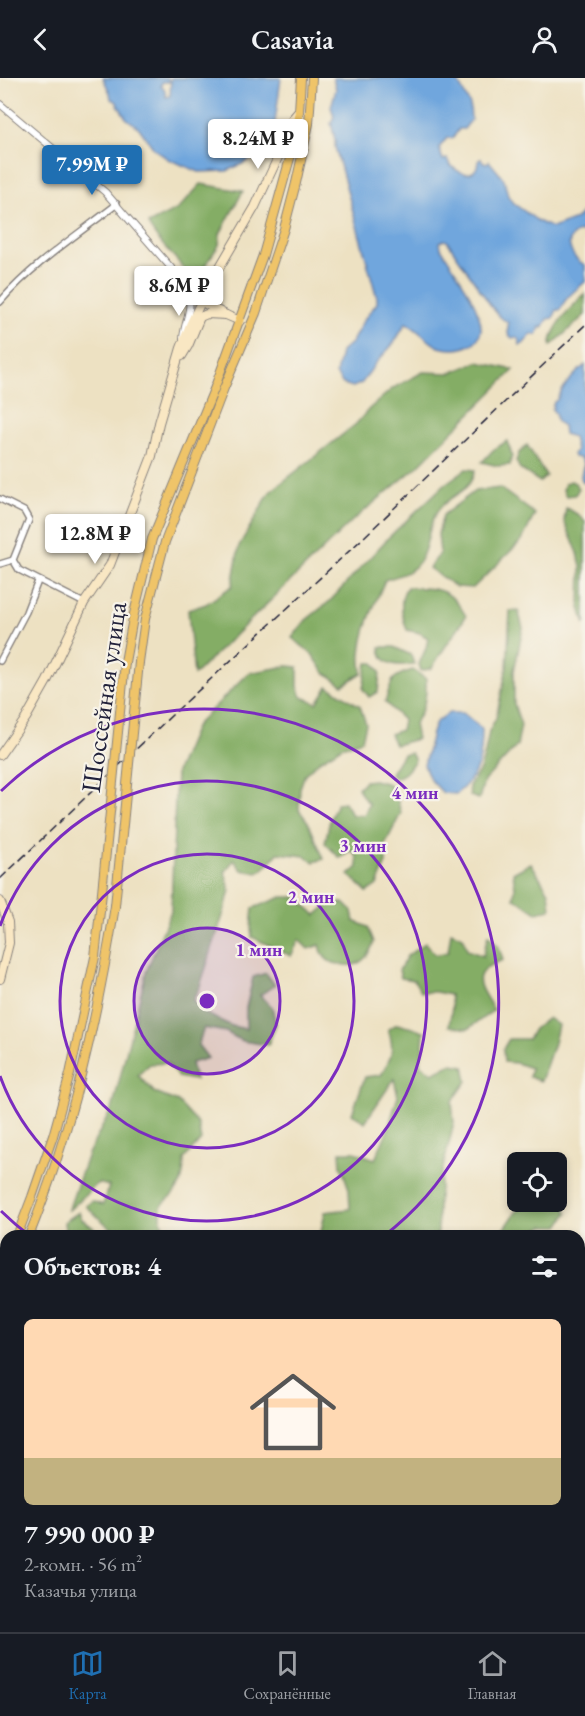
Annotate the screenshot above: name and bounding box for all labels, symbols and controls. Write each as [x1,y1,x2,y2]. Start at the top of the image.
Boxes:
text: Casavia [251,22,334,57]
icon: back [24,23,57,56]
icon: person [528,23,561,56]
pin: 8.24M ₽ [203,119,313,170]
text: 8.24M ₽ [222,125,294,151]
pin: 7.99M ₽ [37,145,147,196]
text: 7.99M ₽ [56,151,128,177]
pin: 8.6M ₽ [130,266,228,317]
text: 8.6M ₽ [148,272,210,298]
pin: 12.8M ₽ [40,514,150,565]
text: 12.8M ₽ [59,520,131,546]
street label: Шоссейная улица [73,599,134,795]
text: 4 мин [392,781,439,804]
text: 3 мин [340,834,387,857]
text: 2 мин [288,885,335,908]
text: 1 мин [236,938,283,961]
centre of rings [197,991,217,1011]
map controls [507,1152,567,1212]
button: locate [507,1152,567,1212]
text: Объектов: 4 [24,1249,161,1283]
icon: filters [528,1250,561,1283]
icon: home [239,1358,347,1466]
text: 7 990 000 ₽ [24,1517,155,1551]
text: 2-комн. · 56 m² [24,1551,142,1577]
text: Казачья улица [24,1577,137,1603]
tab: Карта [68,1647,107,1704]
tab: Сохранённые [244,1647,331,1704]
tab: Главная [468,1647,517,1704]

